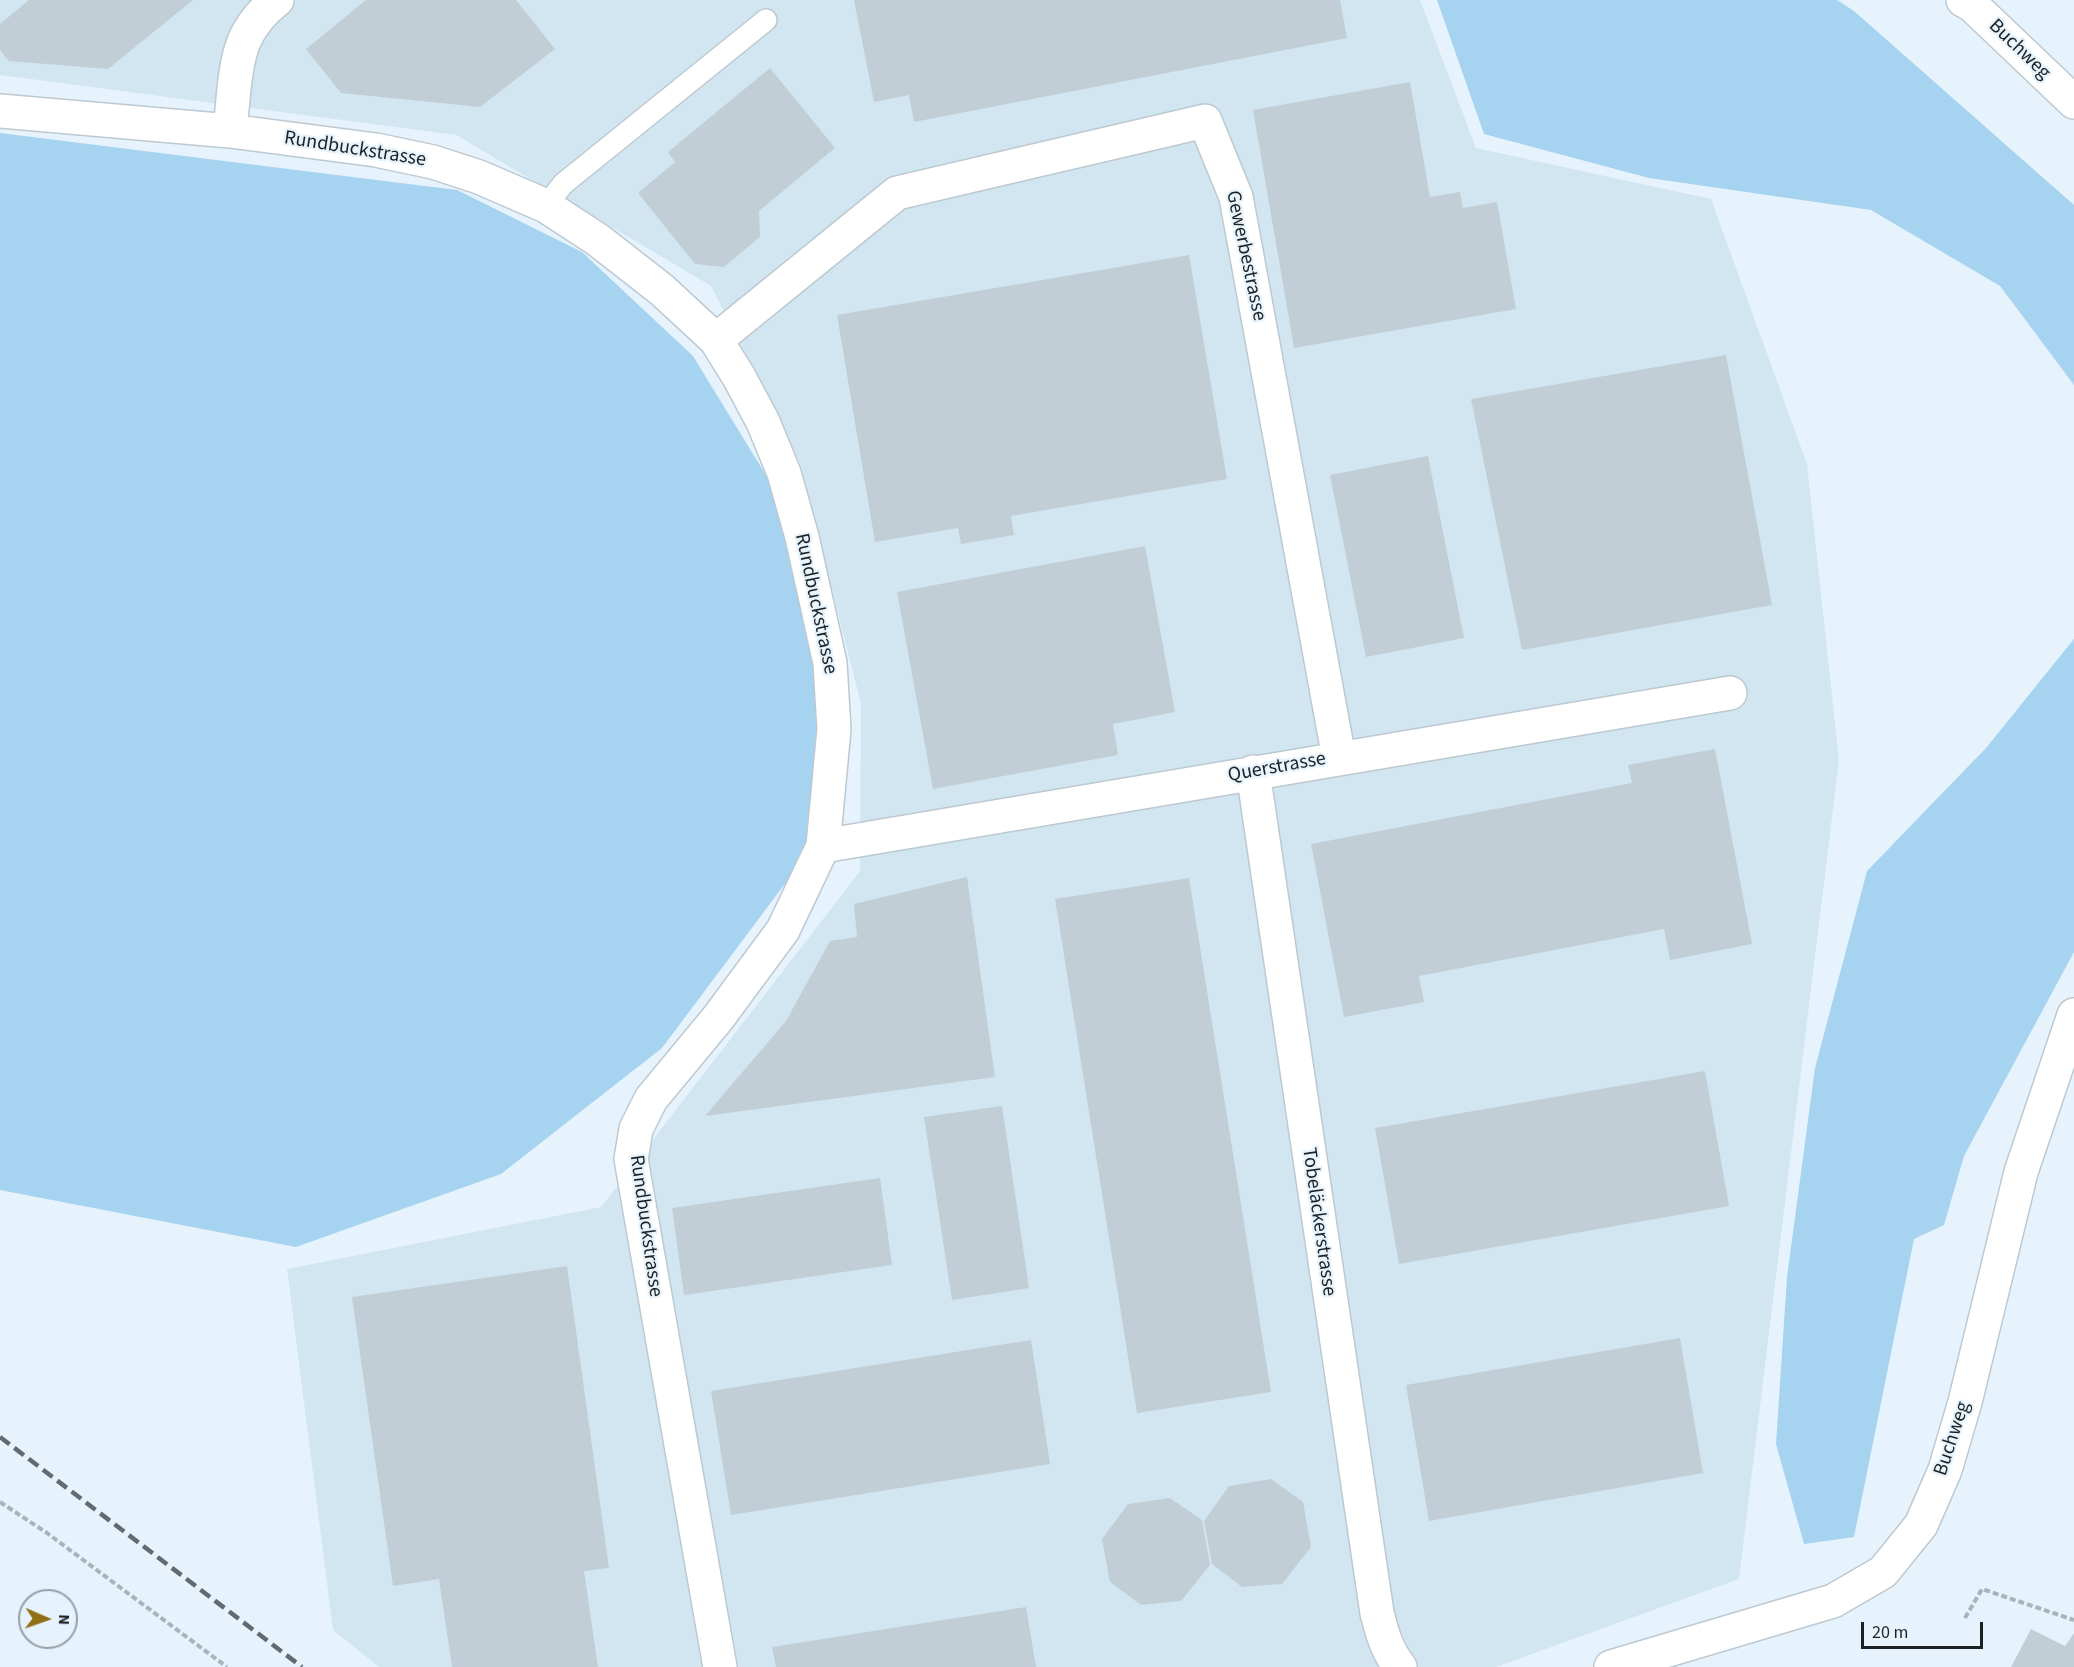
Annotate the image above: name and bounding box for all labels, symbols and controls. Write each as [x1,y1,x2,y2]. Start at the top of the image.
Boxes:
street label: Buchweg [1983,15,2055,85]
street label: Rundbuckstrasse [282,127,428,173]
street label: Gewerbestrasse [1219,189,1271,323]
street label: Rundbuckstrasse [788,531,842,677]
street label: Querstrasse [1226,748,1328,788]
street label: Tobeläckerstrasse [1296,1146,1340,1298]
street label: Rundbuckstrasse [623,1153,667,1299]
street label: Buchweg [1930,1399,1976,1479]
north arrow [18,1589,78,1649]
scale bar [1864,1610,1986,1648]
text: N [53,1614,75,1625]
text: 20 m [1872,1620,1908,1645]

